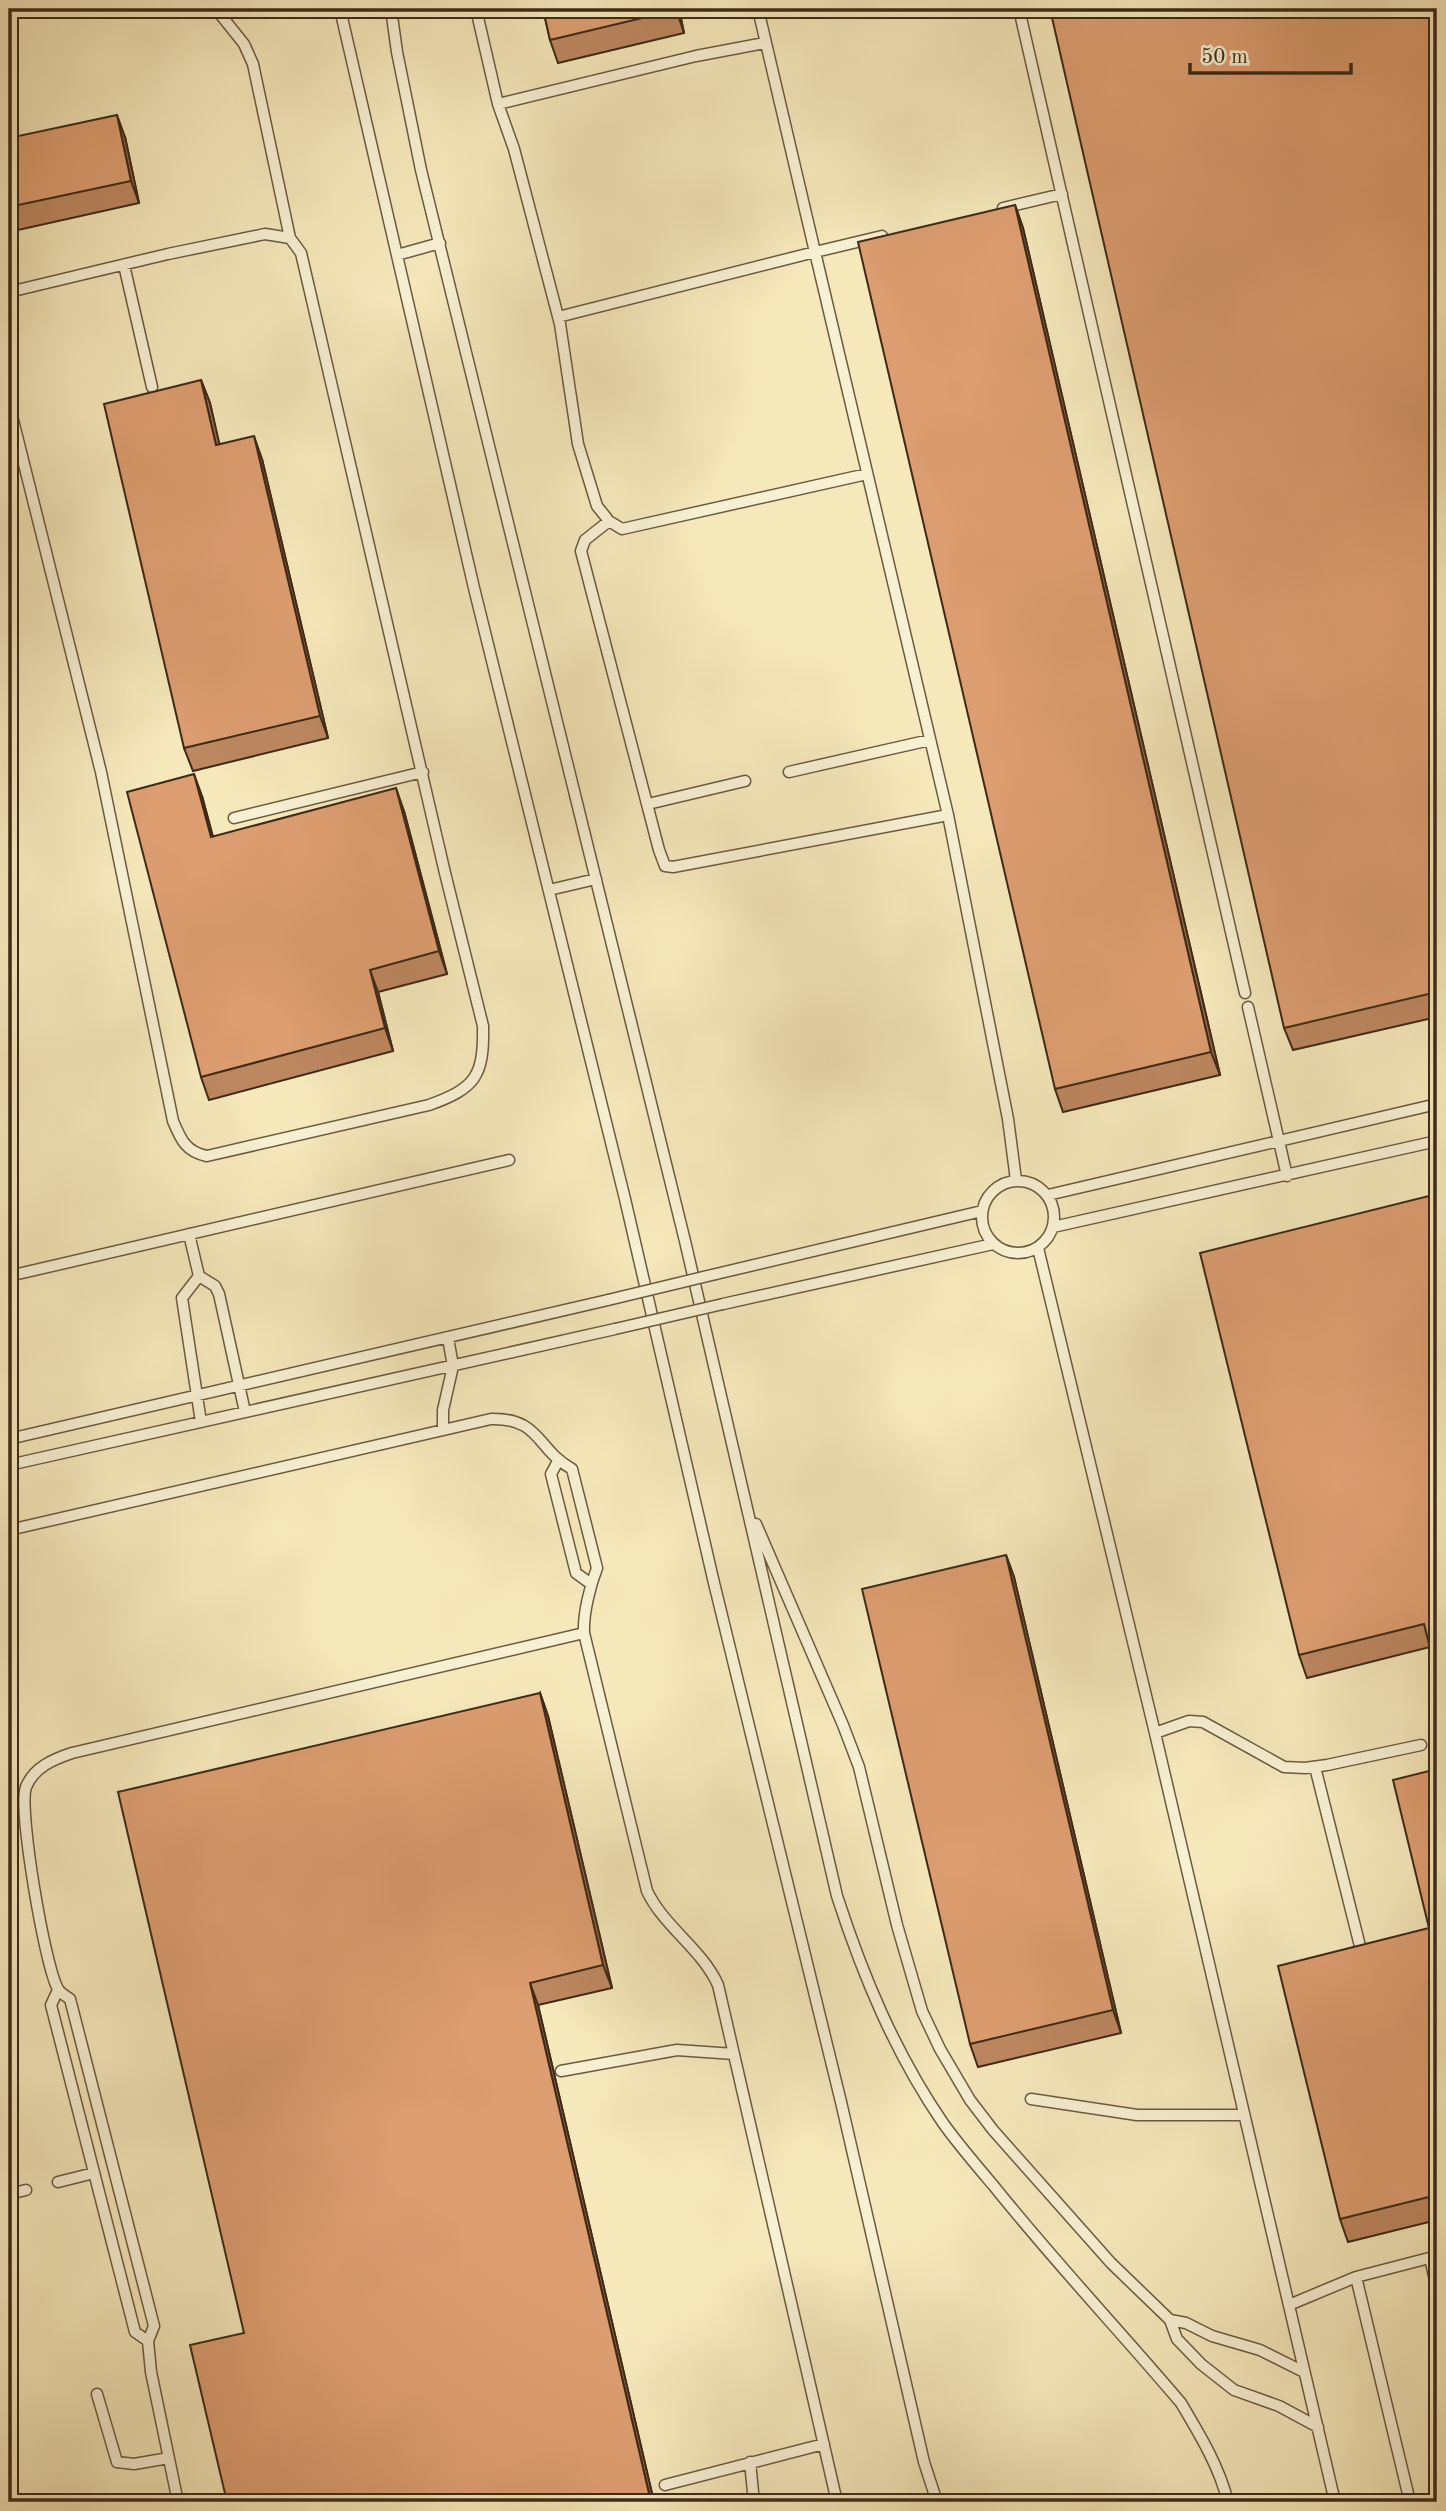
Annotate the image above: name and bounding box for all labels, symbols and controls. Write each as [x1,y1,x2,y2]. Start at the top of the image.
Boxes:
scale bar [1190,32,1352,76]
text: 50 m [1201,47,1248,68]

